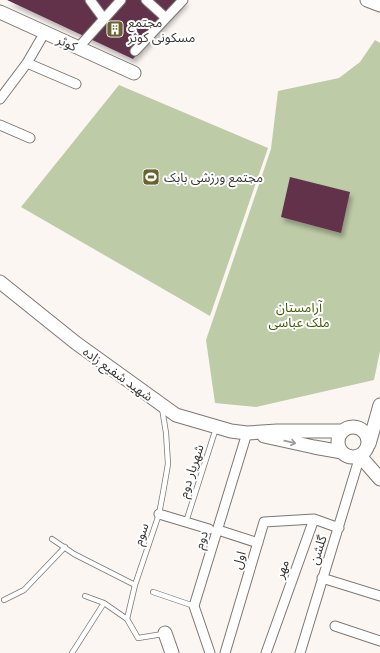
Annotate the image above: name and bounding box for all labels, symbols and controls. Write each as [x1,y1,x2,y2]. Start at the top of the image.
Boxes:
place label: مجتمع مسکونی کوثر [127,15,196,46]
building icon: مجتمع مسکونی کوثر [105,19,125,39]
street label: کوثر [54,31,80,54]
sports icon: مجتمع ورزشی بابک [141,167,161,187]
place label: مجتمع ورزشی بابک [164,170,263,188]
park label: آرامستان ملک عباسی [268,300,330,331]
street label: شهید شفیع زاده [79,344,156,407]
one-way arrow [284,438,297,446]
street label: شهریار دوم [175,442,209,500]
street label: سوم [130,521,154,548]
street label: دوم [191,529,213,552]
street label: گلشن [306,533,331,567]
street label: اول [229,549,250,571]
street label: مهر [272,558,293,581]

